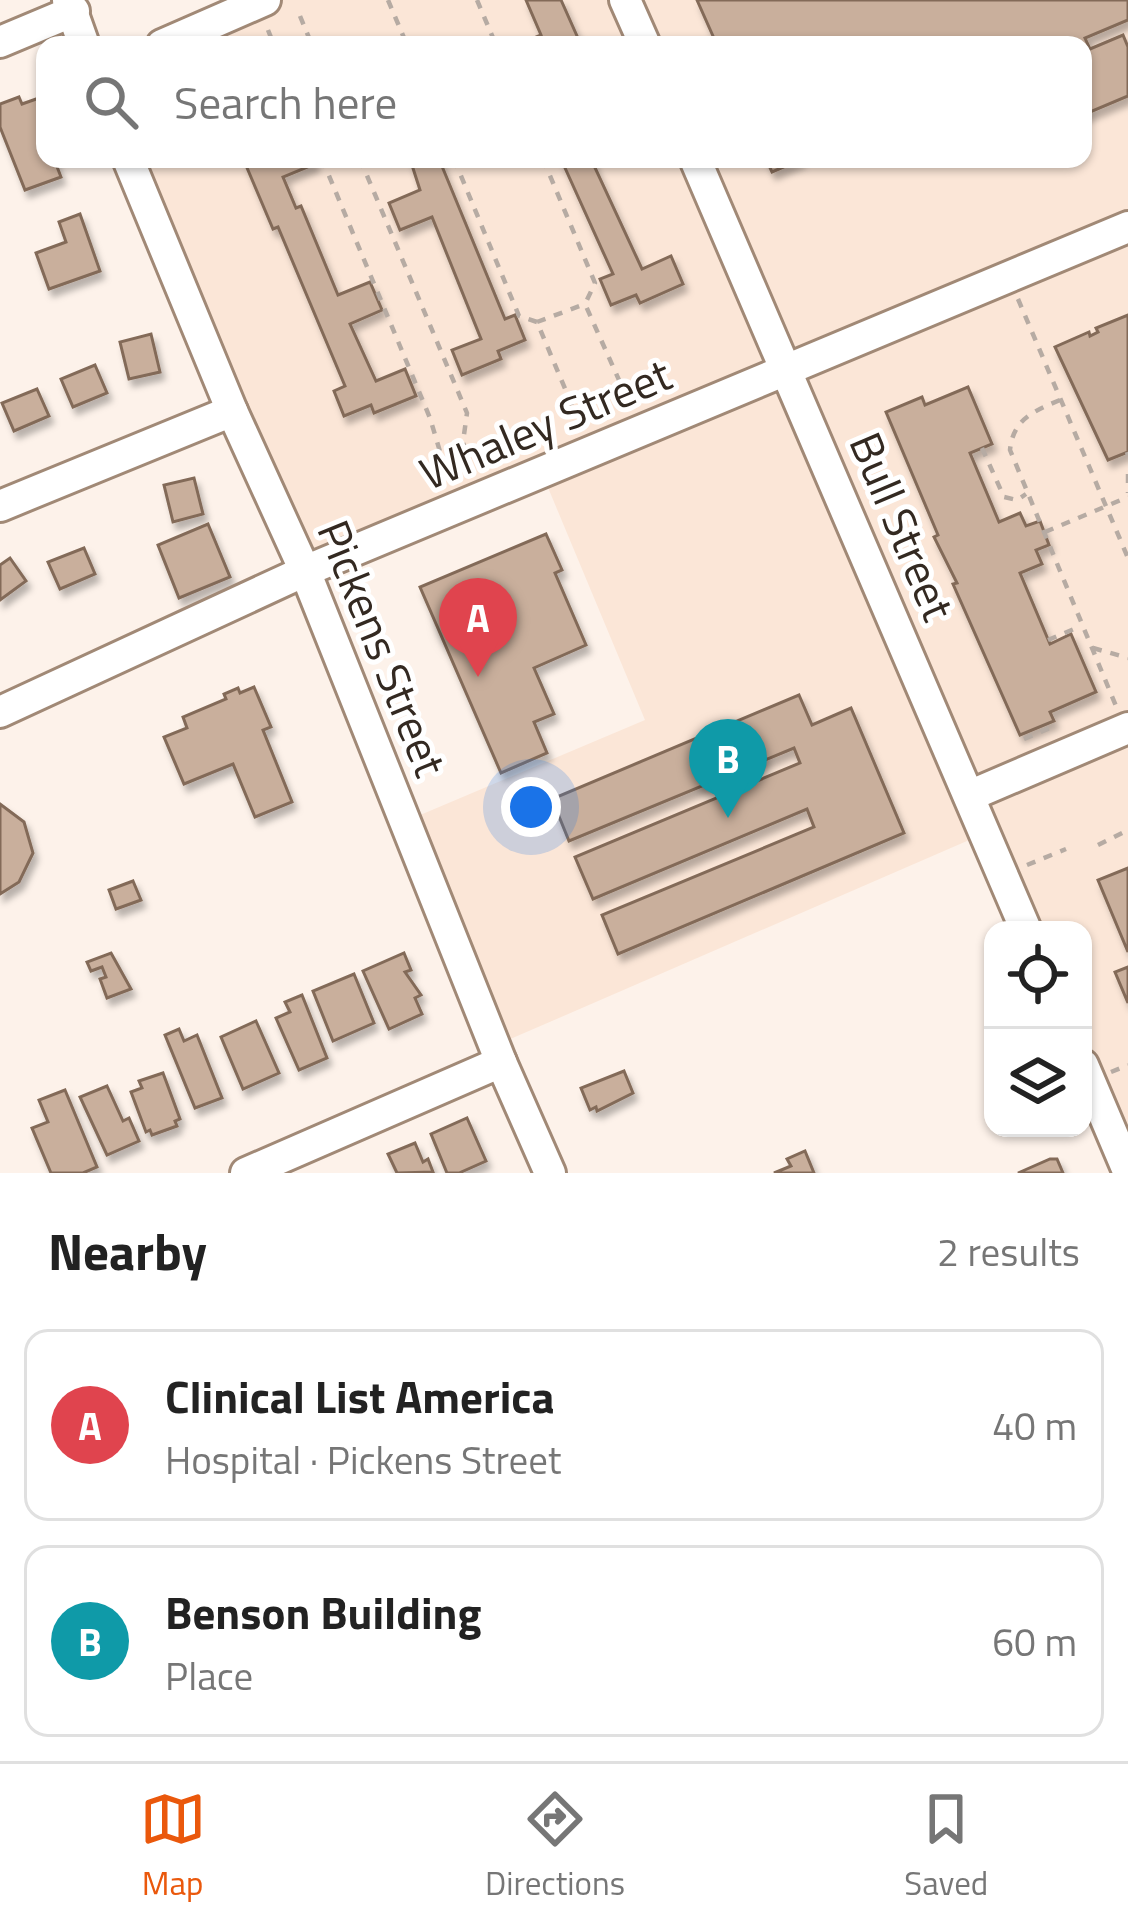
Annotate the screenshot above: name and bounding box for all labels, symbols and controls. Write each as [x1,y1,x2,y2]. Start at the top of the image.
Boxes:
search box [36,36,1092,168]
text: Search here [174,68,397,136]
icon: search [78,69,144,135]
street label: Whaley Street [409,339,681,506]
street label: Bull Street [833,421,973,631]
street label: Pickens Street [301,510,465,786]
pin: A [439,578,517,677]
pin: B [689,719,767,818]
your location [501,777,561,837]
map controls [984,921,1092,1137]
button: locate [984,921,1092,1029]
button: layers [984,1029,1092,1137]
text: Nearby [48,1212,207,1290]
text: 2 results [937,1222,1080,1281]
text: Clinical List America [165,1362,554,1430]
text: A [78,1396,102,1455]
text: 40 m [992,1396,1077,1455]
text: Hospital · Pickens Street [165,1430,562,1489]
text: Benson Building [165,1578,482,1646]
text: B [78,1612,102,1671]
text: 60 m [992,1612,1077,1671]
text: Place [165,1646,253,1705]
tab: Map [140,1786,206,1908]
tab: Directions [485,1786,625,1908]
tab: Saved [904,1786,988,1908]

